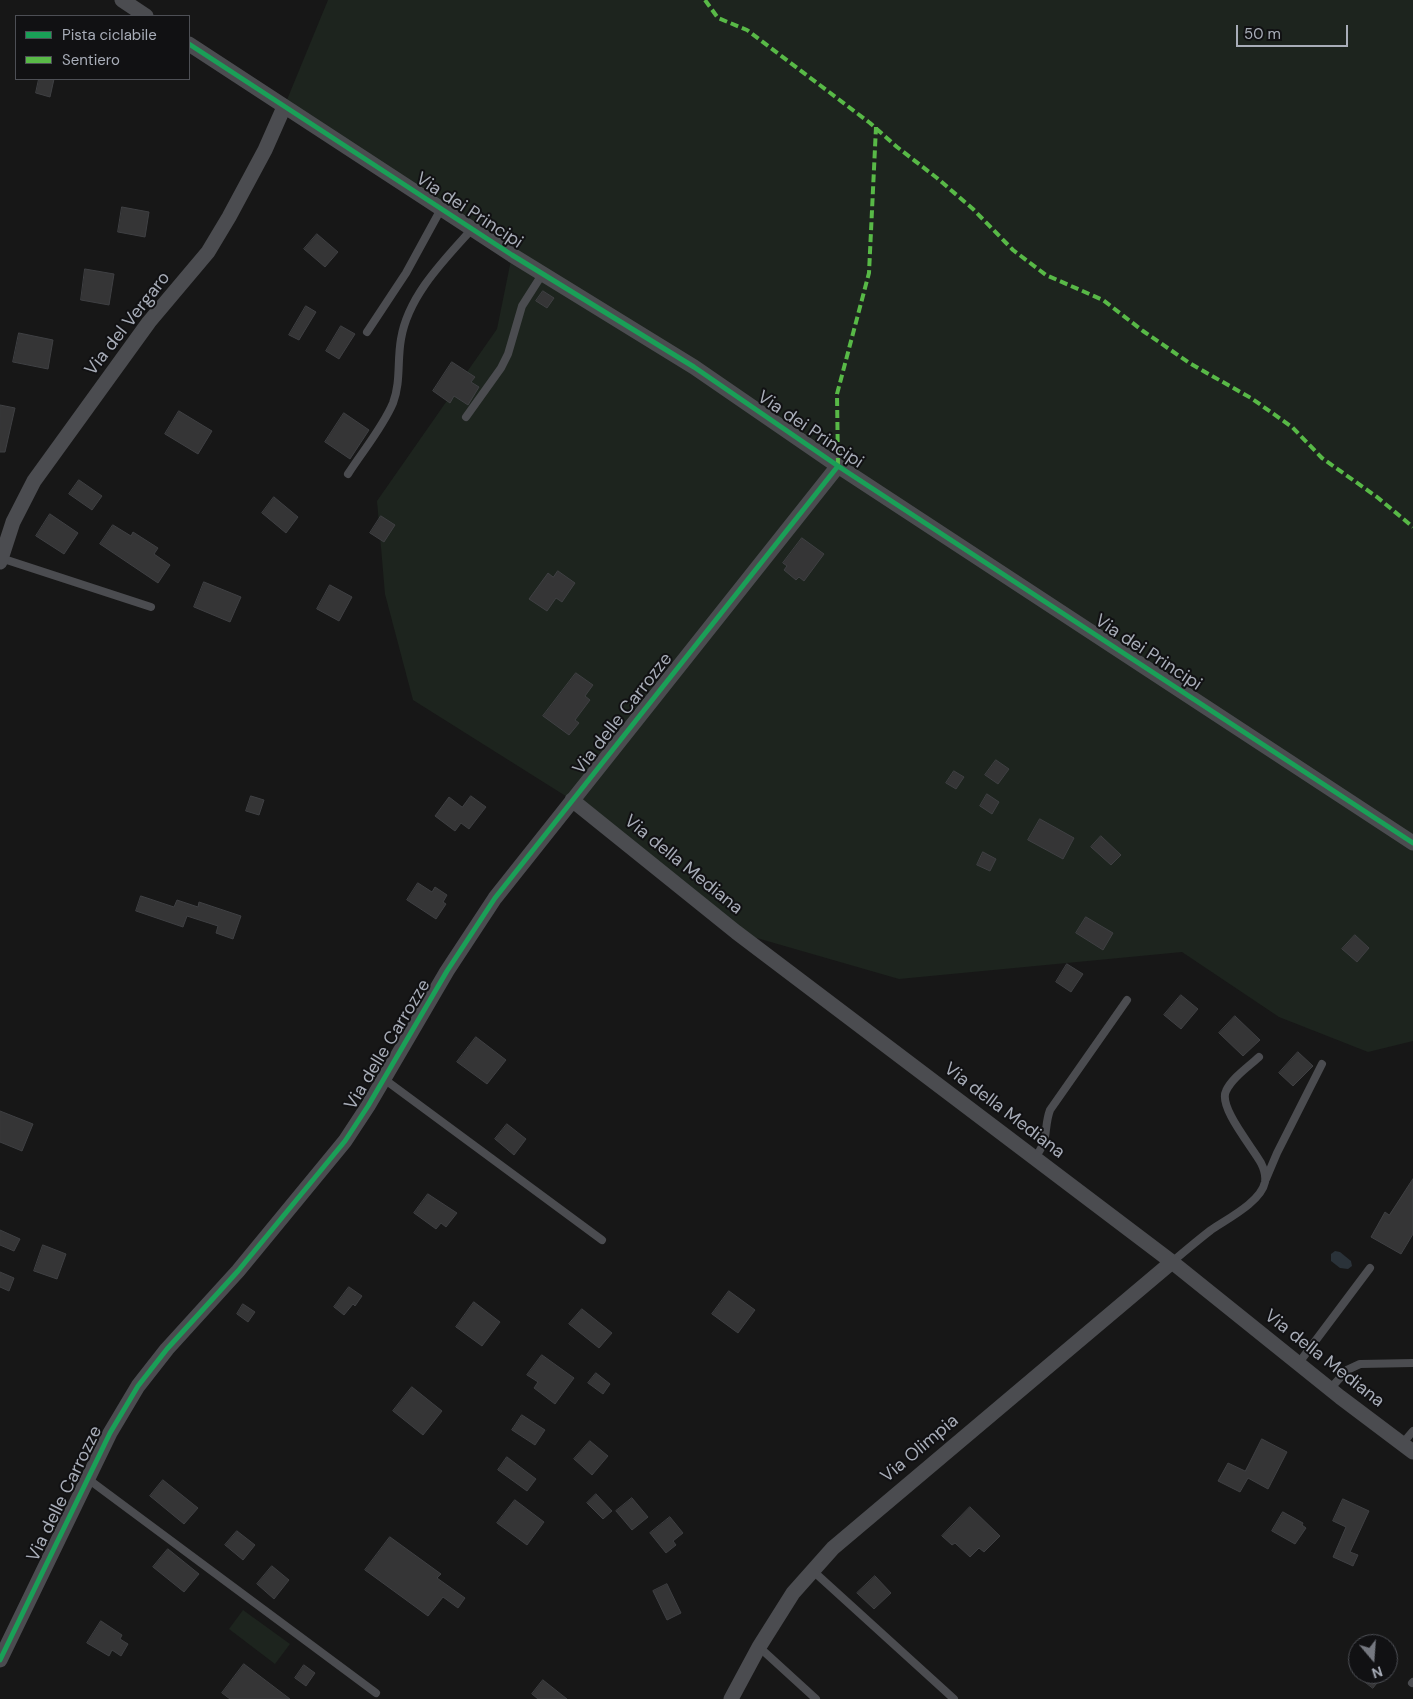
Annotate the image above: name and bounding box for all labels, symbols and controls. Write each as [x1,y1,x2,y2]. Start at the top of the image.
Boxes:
legend [15,15,190,80]
scale bar [1238,15,1350,47]
text: 50 m [1244,24,1281,44]
text: Pista ciclabile [62,25,157,45]
text: Sentiero [62,50,120,70]
street label: Via dei Principi [411,168,527,254]
street label: Via del Vergaro [81,268,175,380]
street label: Via dei Principi [753,387,867,473]
street label: Via dei Principi [1090,610,1206,696]
street label: Via delle Carrozze [569,649,677,779]
street label: Via della Mediana [619,811,747,919]
street label: Via delle Carrozze [340,976,436,1114]
street label: Via della Mediana [939,1058,1069,1164]
street label: Via della Mediana [1260,1306,1388,1412]
street label: Via Olimpia [877,1410,963,1488]
street label: Via delle Carrozze [23,1423,107,1565]
north arrow [1348,1634,1398,1684]
text: N [1370,1662,1385,1682]

